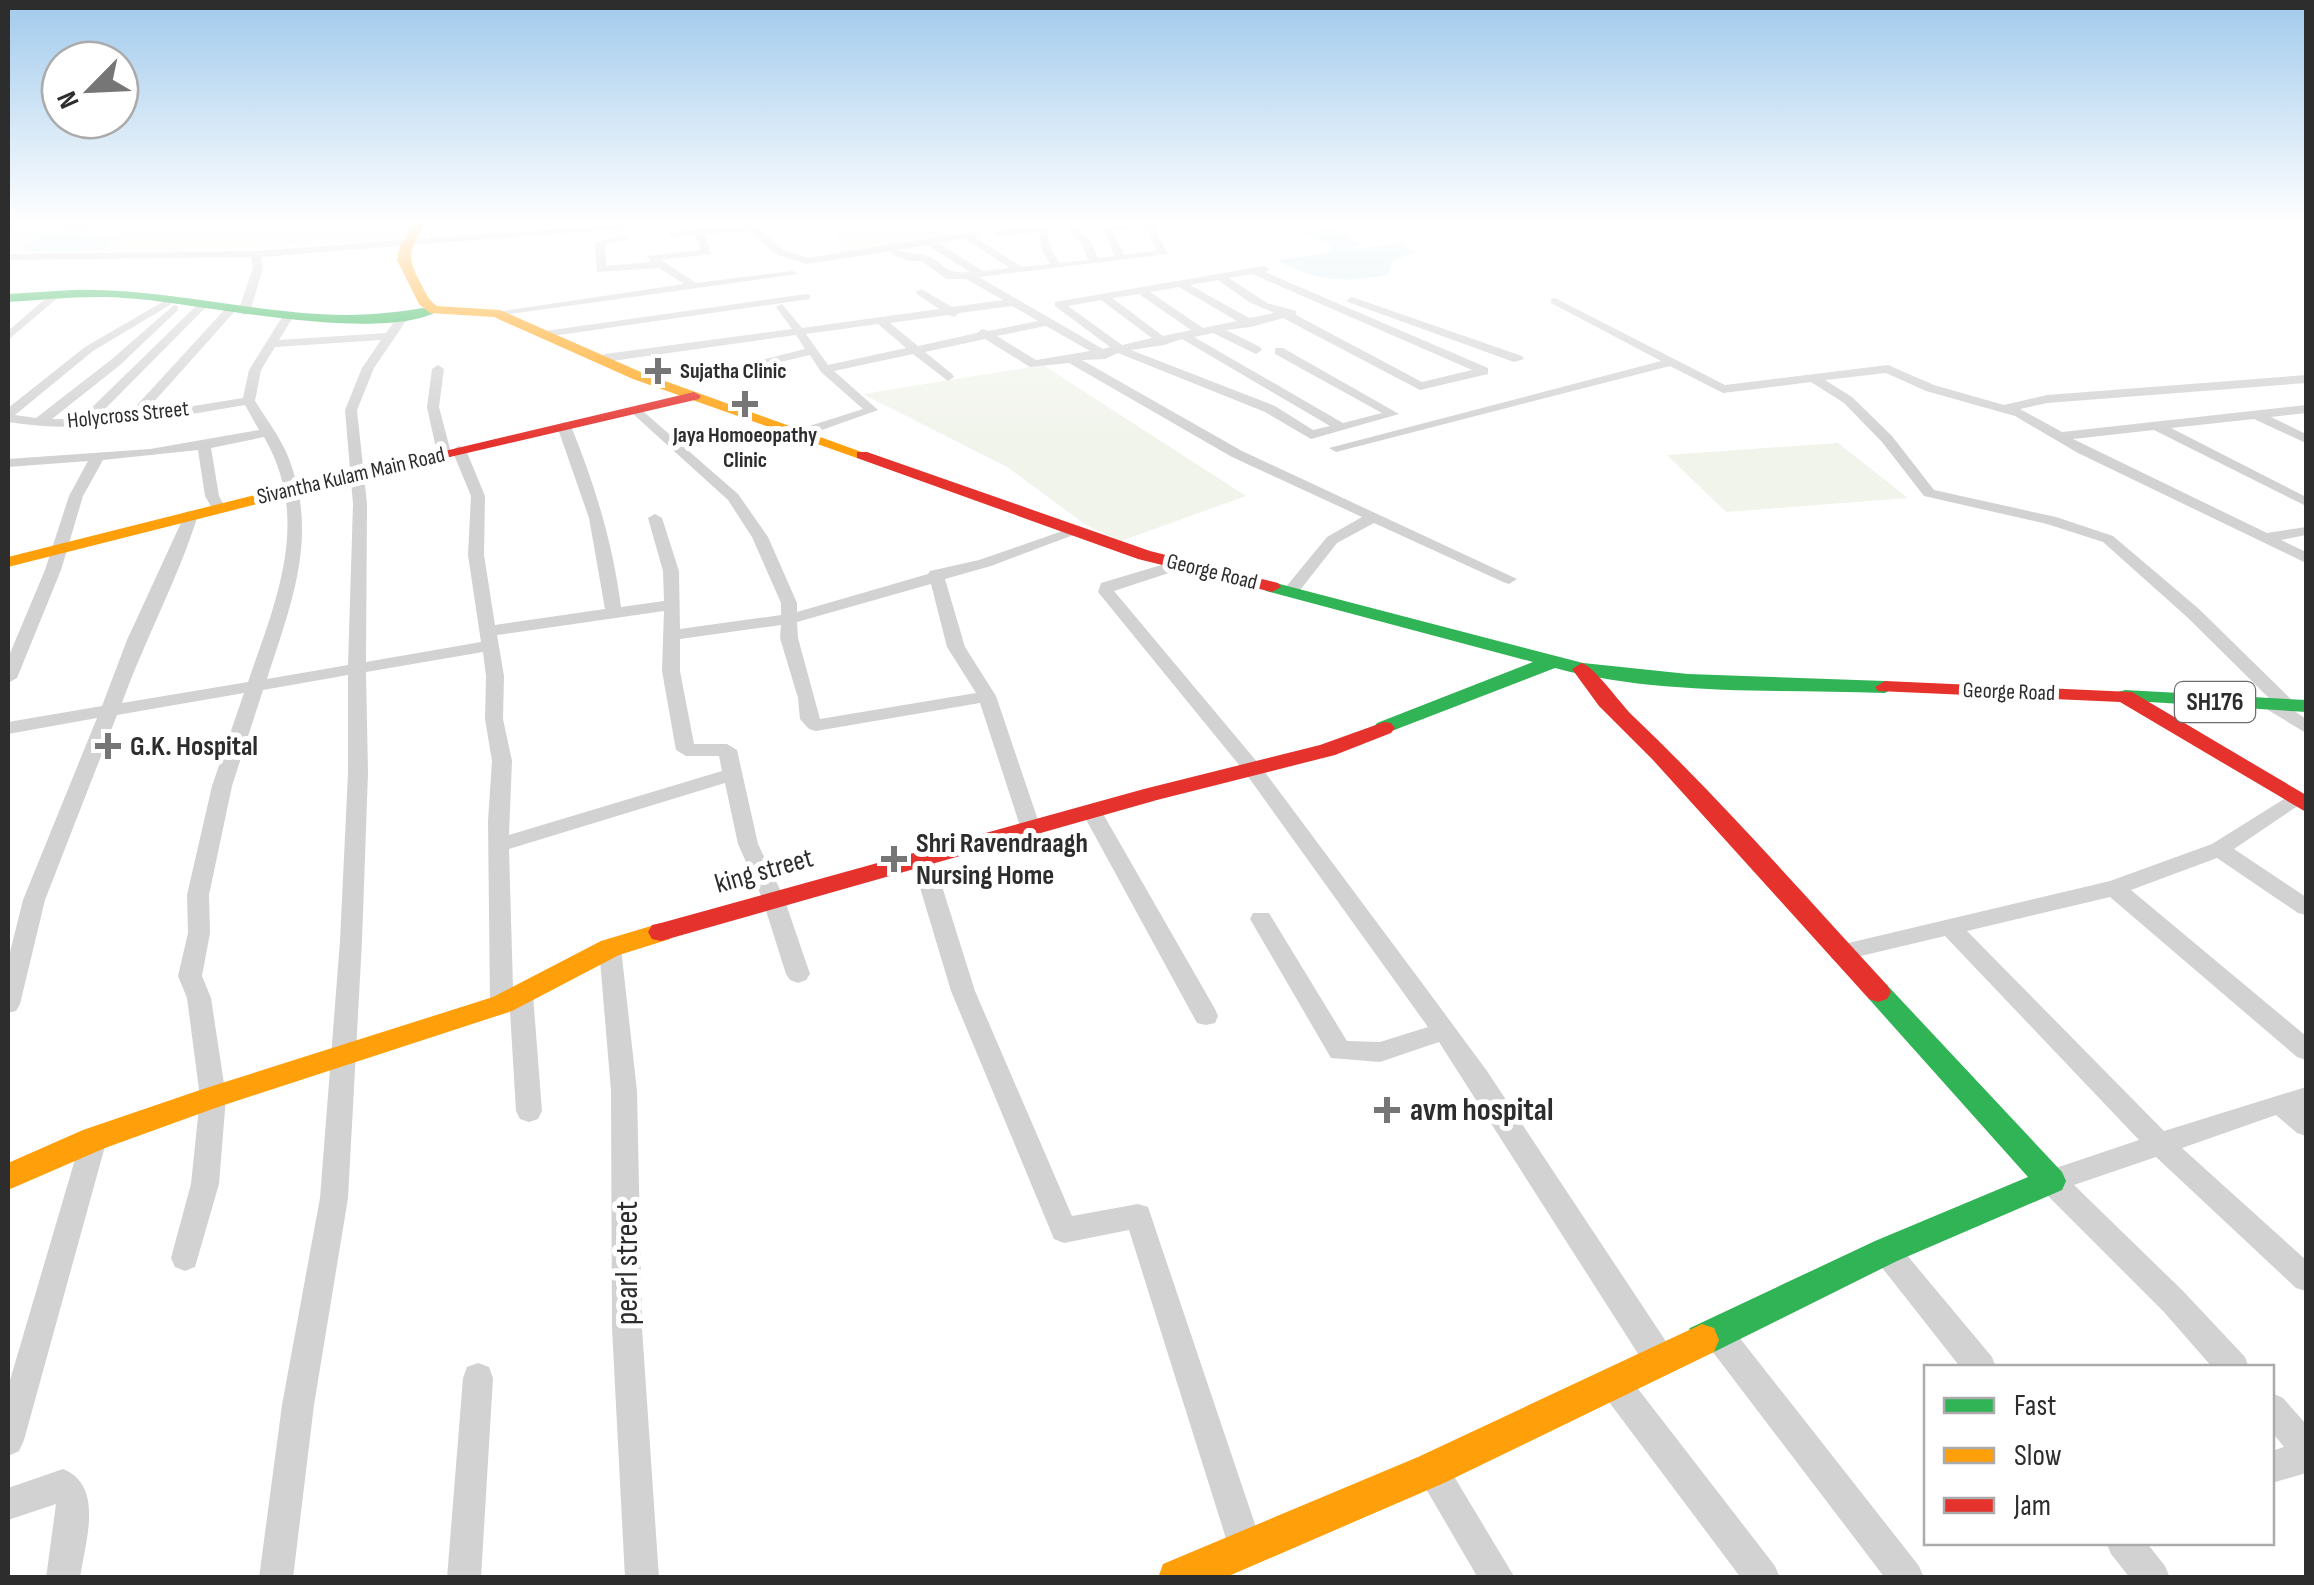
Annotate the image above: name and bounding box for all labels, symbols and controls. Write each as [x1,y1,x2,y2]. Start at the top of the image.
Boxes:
north arrow [40,40,140,140]
text: N [50,86,87,113]
marker: Sujatha Clinic [645,358,671,384]
place label: Sujatha Clinic [680,358,786,385]
marker: Jaya Homoeopathy Clinic [732,391,758,417]
street label: Holycross Street [66,395,190,435]
place label: Jaya Homoeopathy Clinic [672,422,817,474]
street label: Sivantha Kulam Main Road [254,441,448,511]
street label: George Road [1164,548,1260,596]
street label: George Road [1962,677,2056,707]
road number: SH176 [2175,682,2255,722]
place label: G.K. Hospital [130,730,258,763]
marker: G.K. Hospital [95,733,121,759]
place label: Shri Ravendraagh Nursing Home [916,827,1088,892]
street label: king street [711,841,817,901]
marker: Shri Ravendraagh Nursing Home [881,846,907,872]
place label: avm hospital [1410,1091,1553,1130]
marker: avm hospital [1374,1097,1400,1123]
street label: pearl street [608,1201,647,1325]
legend [1924,1365,2274,1545]
text: Fast [2014,1388,2056,1424]
text: Slow [2014,1438,2062,1474]
text: Jam [2013,1488,2051,1524]

